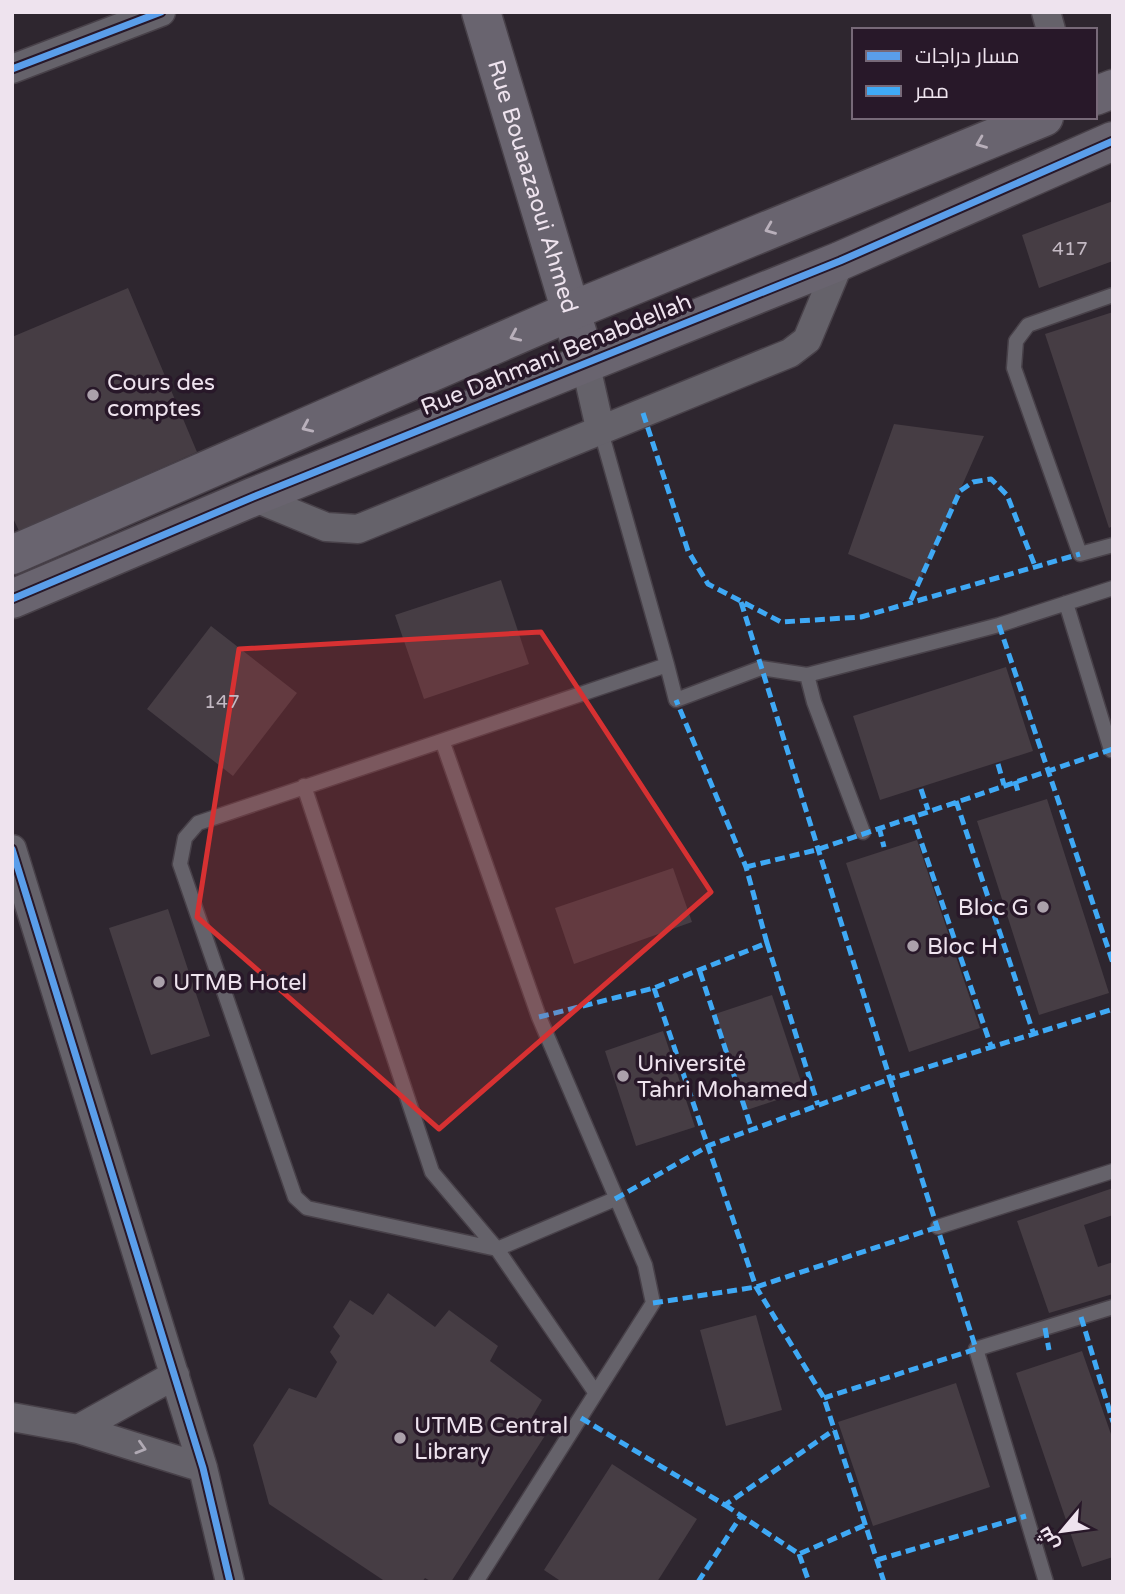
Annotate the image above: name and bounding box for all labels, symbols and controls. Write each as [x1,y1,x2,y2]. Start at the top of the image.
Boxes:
legend [852,28,1097,119]
text: مسار دراجات [915,44,1019,69]
street label: Rue Bouaazaoui Ahmed [481,57,584,317]
text: ممر [914,79,949,104]
one-way arrow [976,135,988,149]
one-way arrow [765,221,777,235]
house number: 417 [1052,238,1088,260]
street label: Rue Dahmani Benabdellah [417,288,696,422]
one-way arrow [510,328,522,342]
place label: Cours des comptes [107,369,215,423]
marker: Cours des comptes [85,387,101,403]
one-way arrow [301,419,314,433]
house number: 147 [204,691,240,713]
place label: Bloc G [958,894,1029,922]
marker: Bloc G [1035,899,1051,915]
place label: Bloc H [927,933,998,961]
marker: Bloc H [905,938,921,954]
place label: UTMB Hotel [173,969,307,997]
marker: UTMB Hotel [151,974,167,990]
place label: Université Tahri Mohamed [637,1050,808,1104]
marker: Université Tahri Mohamed [615,1068,631,1084]
place label: UTMB Central Library [414,1412,568,1466]
marker: UTMB Central Library [392,1430,408,1446]
one-way arrow [134,1440,146,1455]
north arrow [1027,1496,1097,1566]
text: ش [1032,1523,1064,1555]

